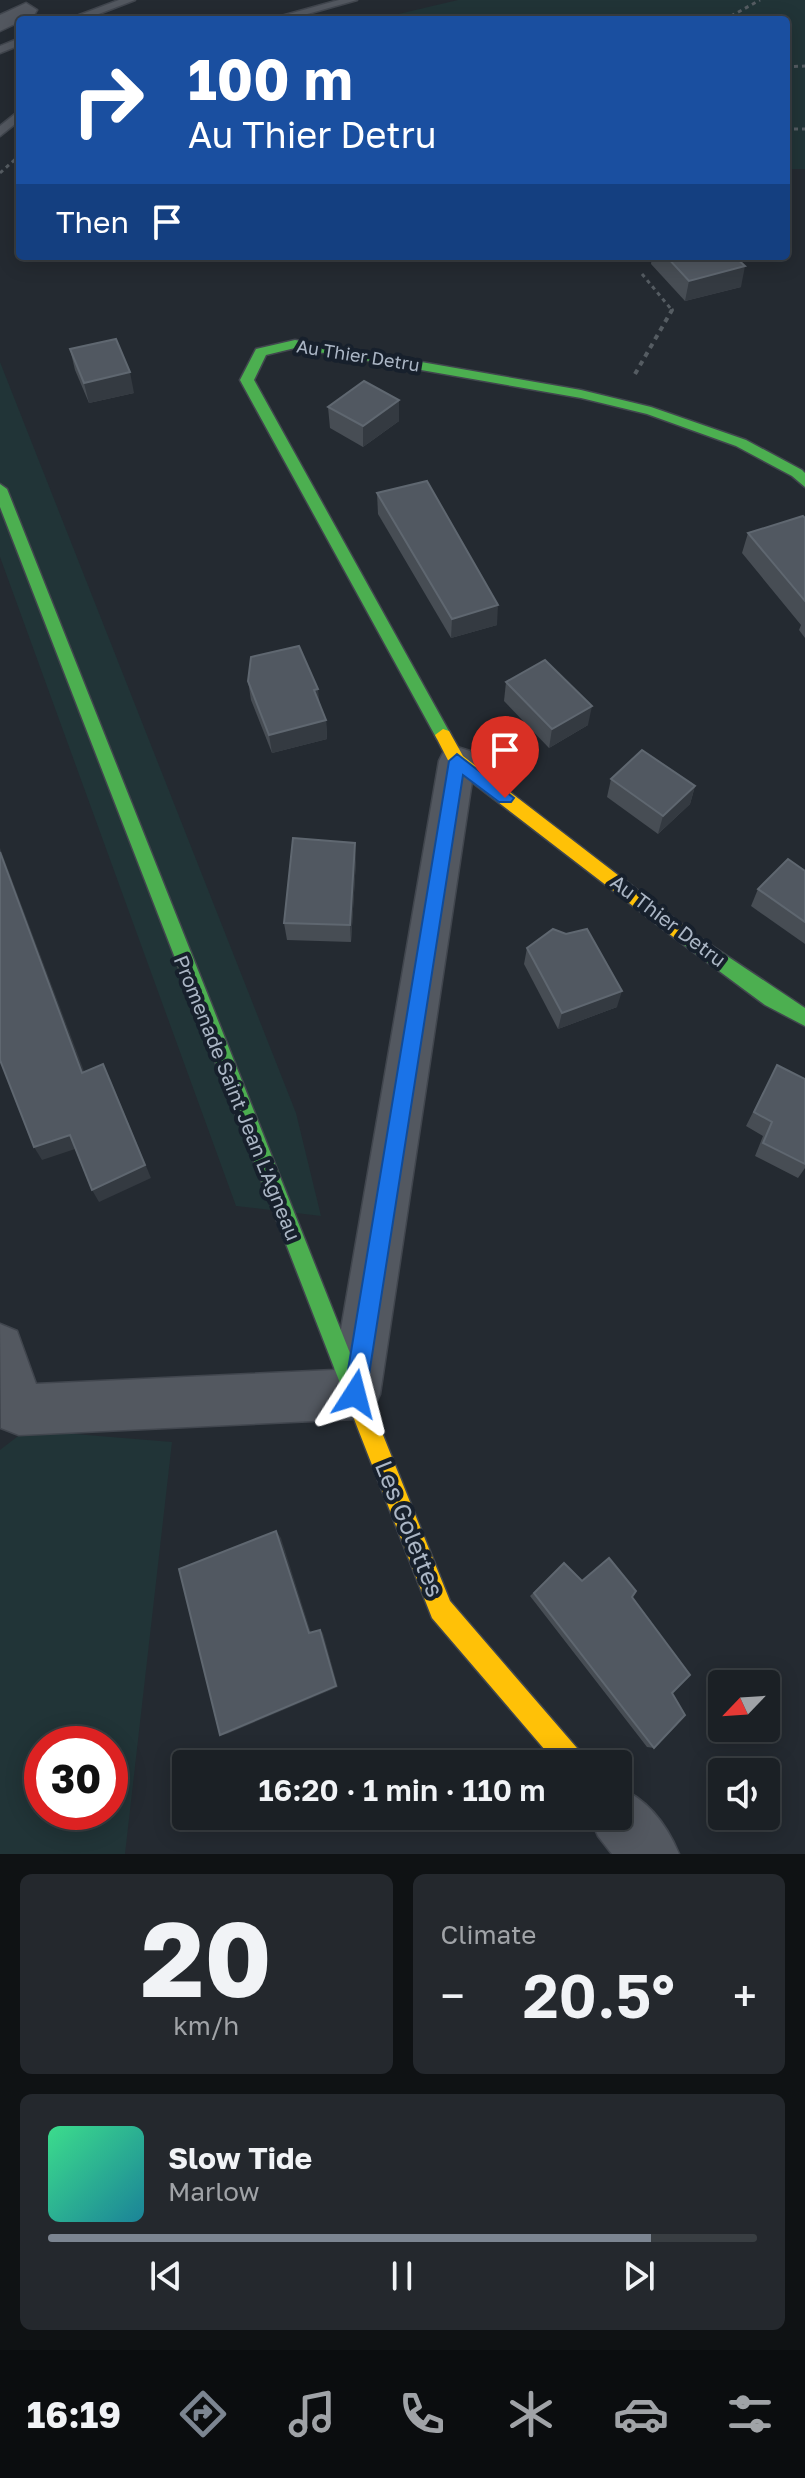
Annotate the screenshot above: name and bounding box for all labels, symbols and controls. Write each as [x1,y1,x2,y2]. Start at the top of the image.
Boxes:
text: 100 m [188,45,353,112]
icon: right [56,48,160,152]
text: Au Thier Detru [188,113,437,156]
icon: arrive [145,200,189,244]
text: Then [56,204,129,240]
street label: Au Thier Detru [295,334,421,376]
pin [471,716,539,798]
icon: arrive [483,728,527,772]
street label: Au Thier Detru [606,869,731,971]
street label: Promenade Saint Jean L'Agneau [170,952,306,1244]
position arrow [313,1352,397,1436]
street label: Les Golettes [370,1456,451,1601]
north arrow [708,1670,780,1742]
map controls [708,1670,780,1830]
speed limit sign: 30 [24,1726,128,1830]
button: sound [708,1758,780,1830]
text: 16:20 · 1 min · 110 m [258,1772,546,1808]
text: 20 [141,1895,272,2020]
text: Climate [441,1919,536,1950]
text: 20.5° [523,1959,675,2031]
text: − [441,1969,465,2022]
text: + [733,1969,757,2022]
text: km/h [173,2010,239,2041]
text: Slow Tide [168,2140,312,2176]
text: Marlow [168,2176,260,2207]
icon: previous [144,2254,188,2298]
icon: pause [380,2254,424,2298]
icon: next [617,2254,661,2298]
icon: directions [175,2386,231,2442]
icon: music [284,2386,340,2442]
icon: phone [394,2386,450,2442]
icon: climate [503,2386,559,2442]
icon: car [613,2386,669,2442]
icon: filters [722,2386,778,2442]
text: 16:19 [27,2393,121,2436]

